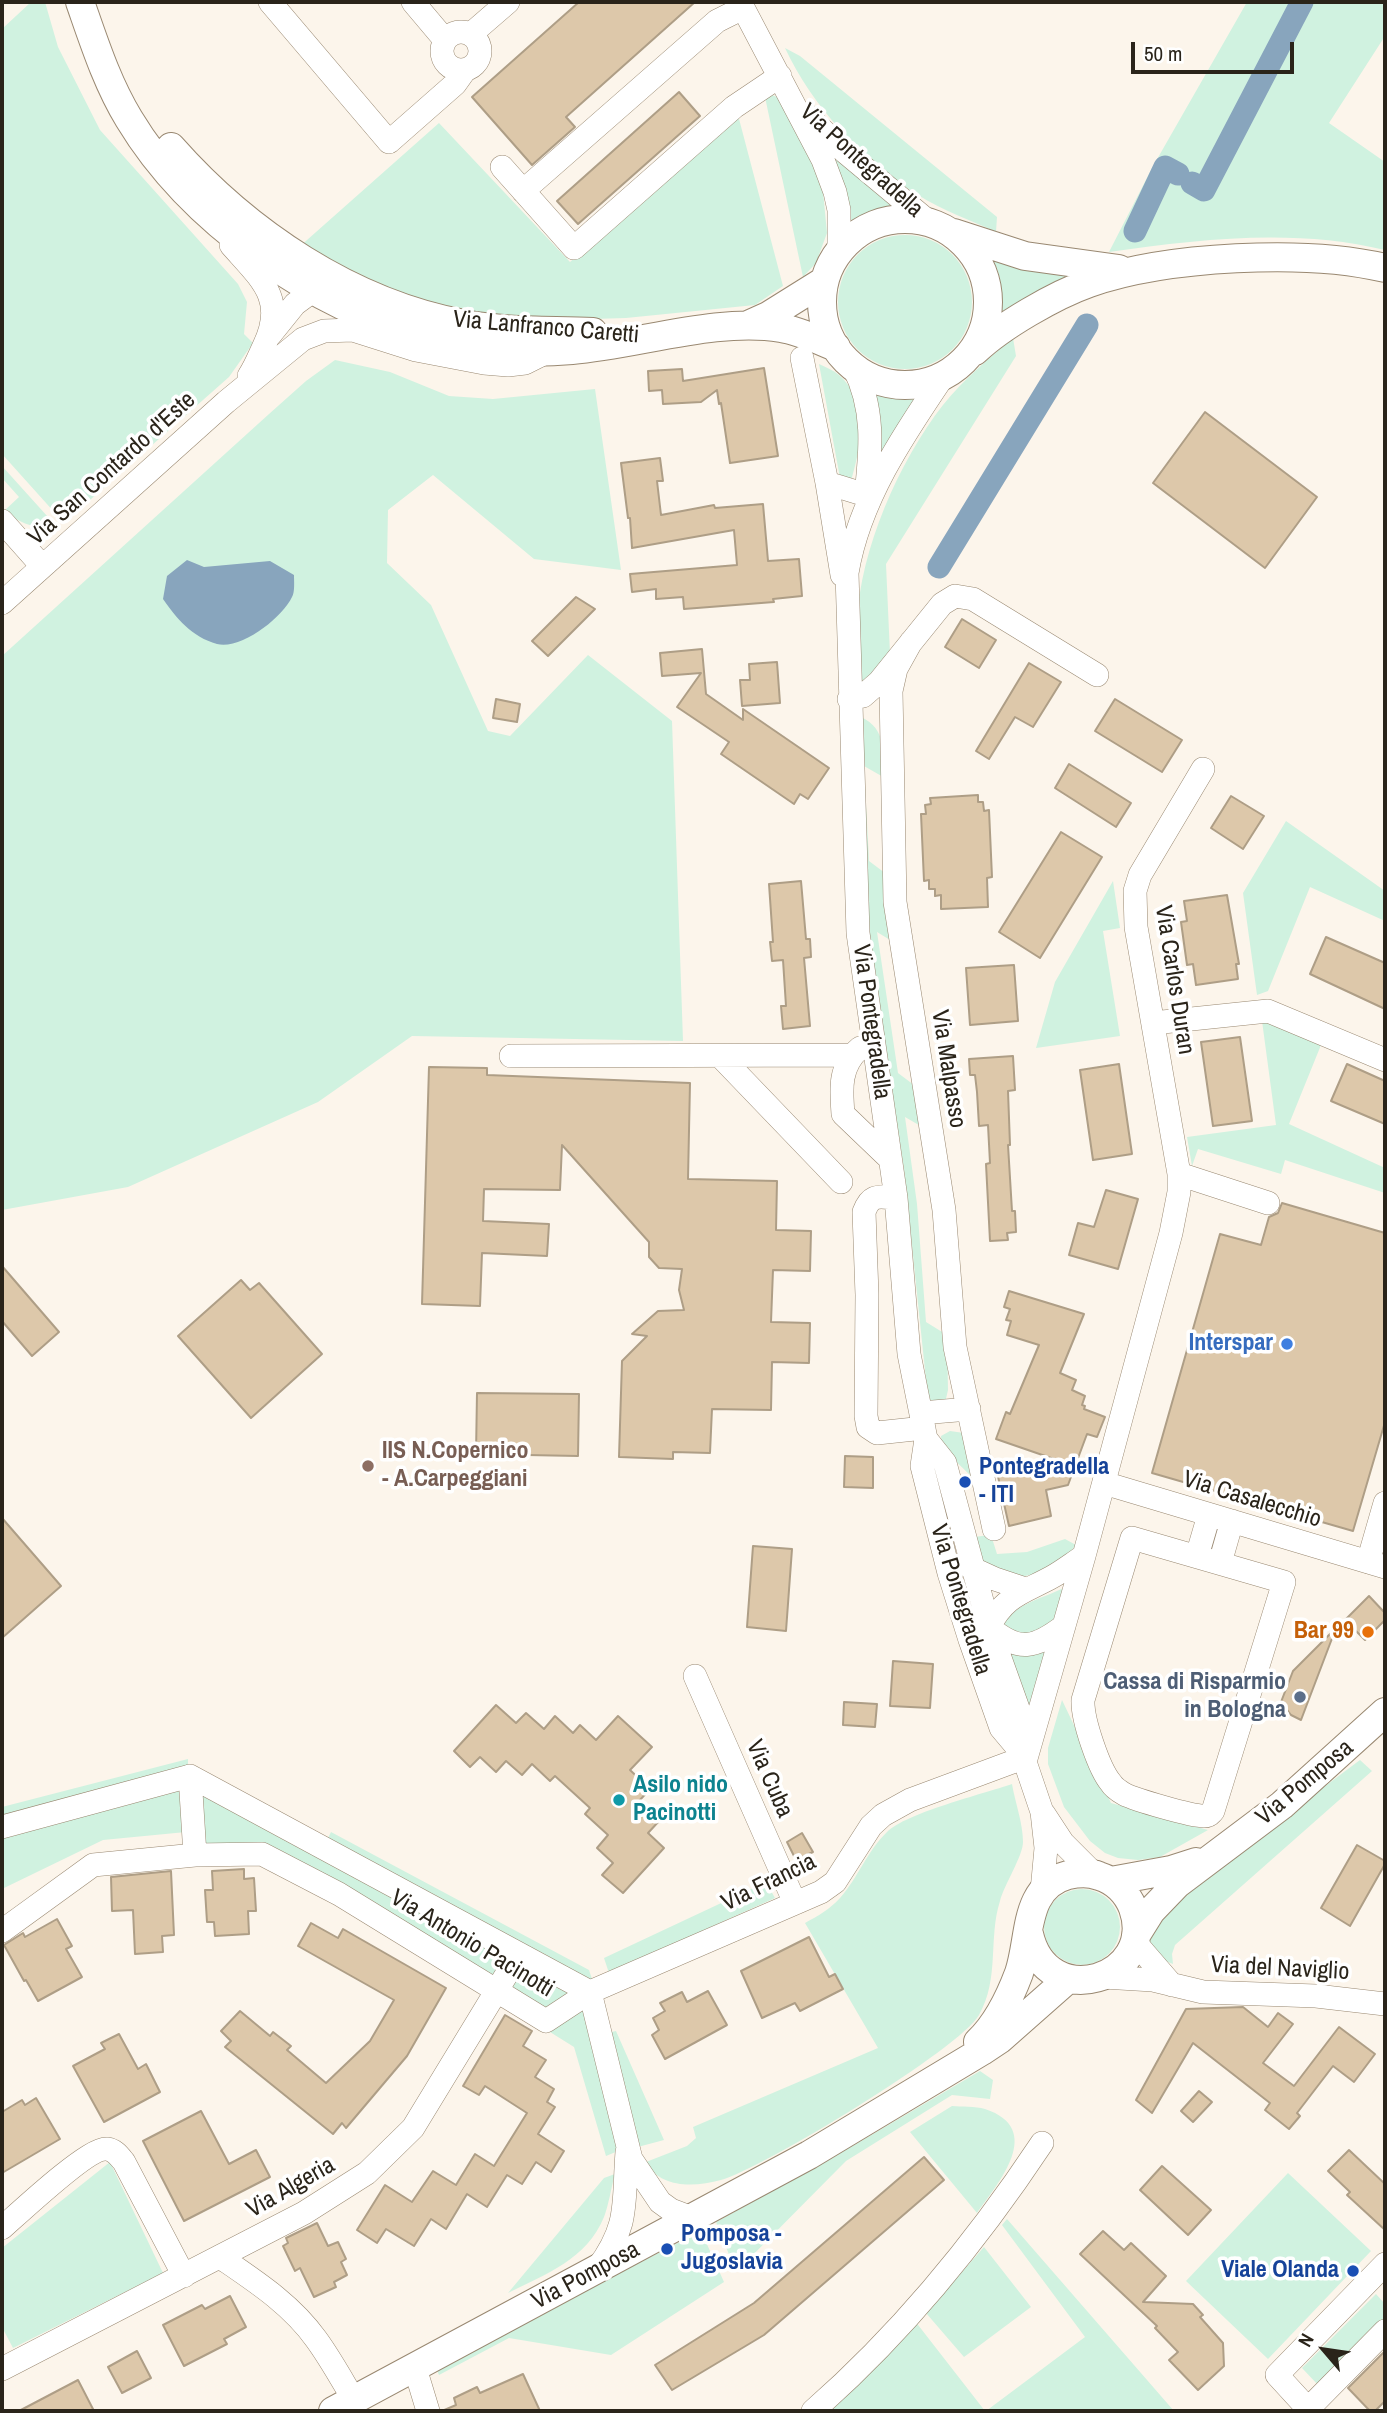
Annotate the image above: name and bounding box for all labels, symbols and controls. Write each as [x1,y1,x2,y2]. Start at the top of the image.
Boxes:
scale bar [1135,28,1298,72]
text: 50 m [1144,39,1182,68]
street label: Via Pontegradella [793,98,929,224]
street label: Via Lanfranco Caretti [452,306,640,350]
street label: Via San Contardo d'Este [22,386,202,552]
street label: Via Carlos Duran [1148,903,1200,1057]
street label: Via Pontegradella [846,943,896,1101]
street label: Via Malpasso [924,1008,972,1130]
place label: Interspar [1189,1330,1273,1358]
marker: Interspar [1279,1336,1295,1352]
place label: IIS N.Copernico - A.Carpeggiani [382,1438,529,1494]
place label: Pontegradella - ITI [979,1454,1109,1510]
marker: IIS N.Copernico - A.Carpeggiani [360,1458,376,1474]
street label: Via Casalecchio [1179,1465,1325,1535]
marker: Pontegradella - ITI [957,1474,973,1490]
street label: Via Pontegradella [923,1521,997,1679]
place label: Bar 99 [1294,1618,1354,1646]
marker: Bar 99 [1360,1624,1376,1640]
place label: Cassa di Risparmio in Bologna [1103,1669,1286,1725]
marker: Cassa di Risparmio in Bologna [1292,1689,1308,1705]
street label: Via Pomposa [1251,1734,1359,1832]
street label: Via Cuba [739,1736,799,1822]
place label: Asilo nido Pacinotti [633,1772,728,1828]
marker: Asilo nido Pacinotti [611,1792,627,1808]
street label: Via Francia [717,1848,821,1918]
street label: Via Antonio Pacinotti [385,1884,559,2004]
street label: Via del Naviglio [1210,1951,1350,1987]
street label: Via Algeria [242,2151,340,2225]
place label: Pomposa - Jugoslavia [681,2221,783,2277]
street label: Via Pomposa [527,2236,645,2316]
marker: Pomposa - Jugoslavia [659,2241,675,2257]
place label: Viale Olanda [1221,2257,1339,2285]
marker: Viale Olanda [1345,2263,1361,2279]
north arrow [1289,2315,1359,2385]
text: N [1292,2329,1320,2351]

